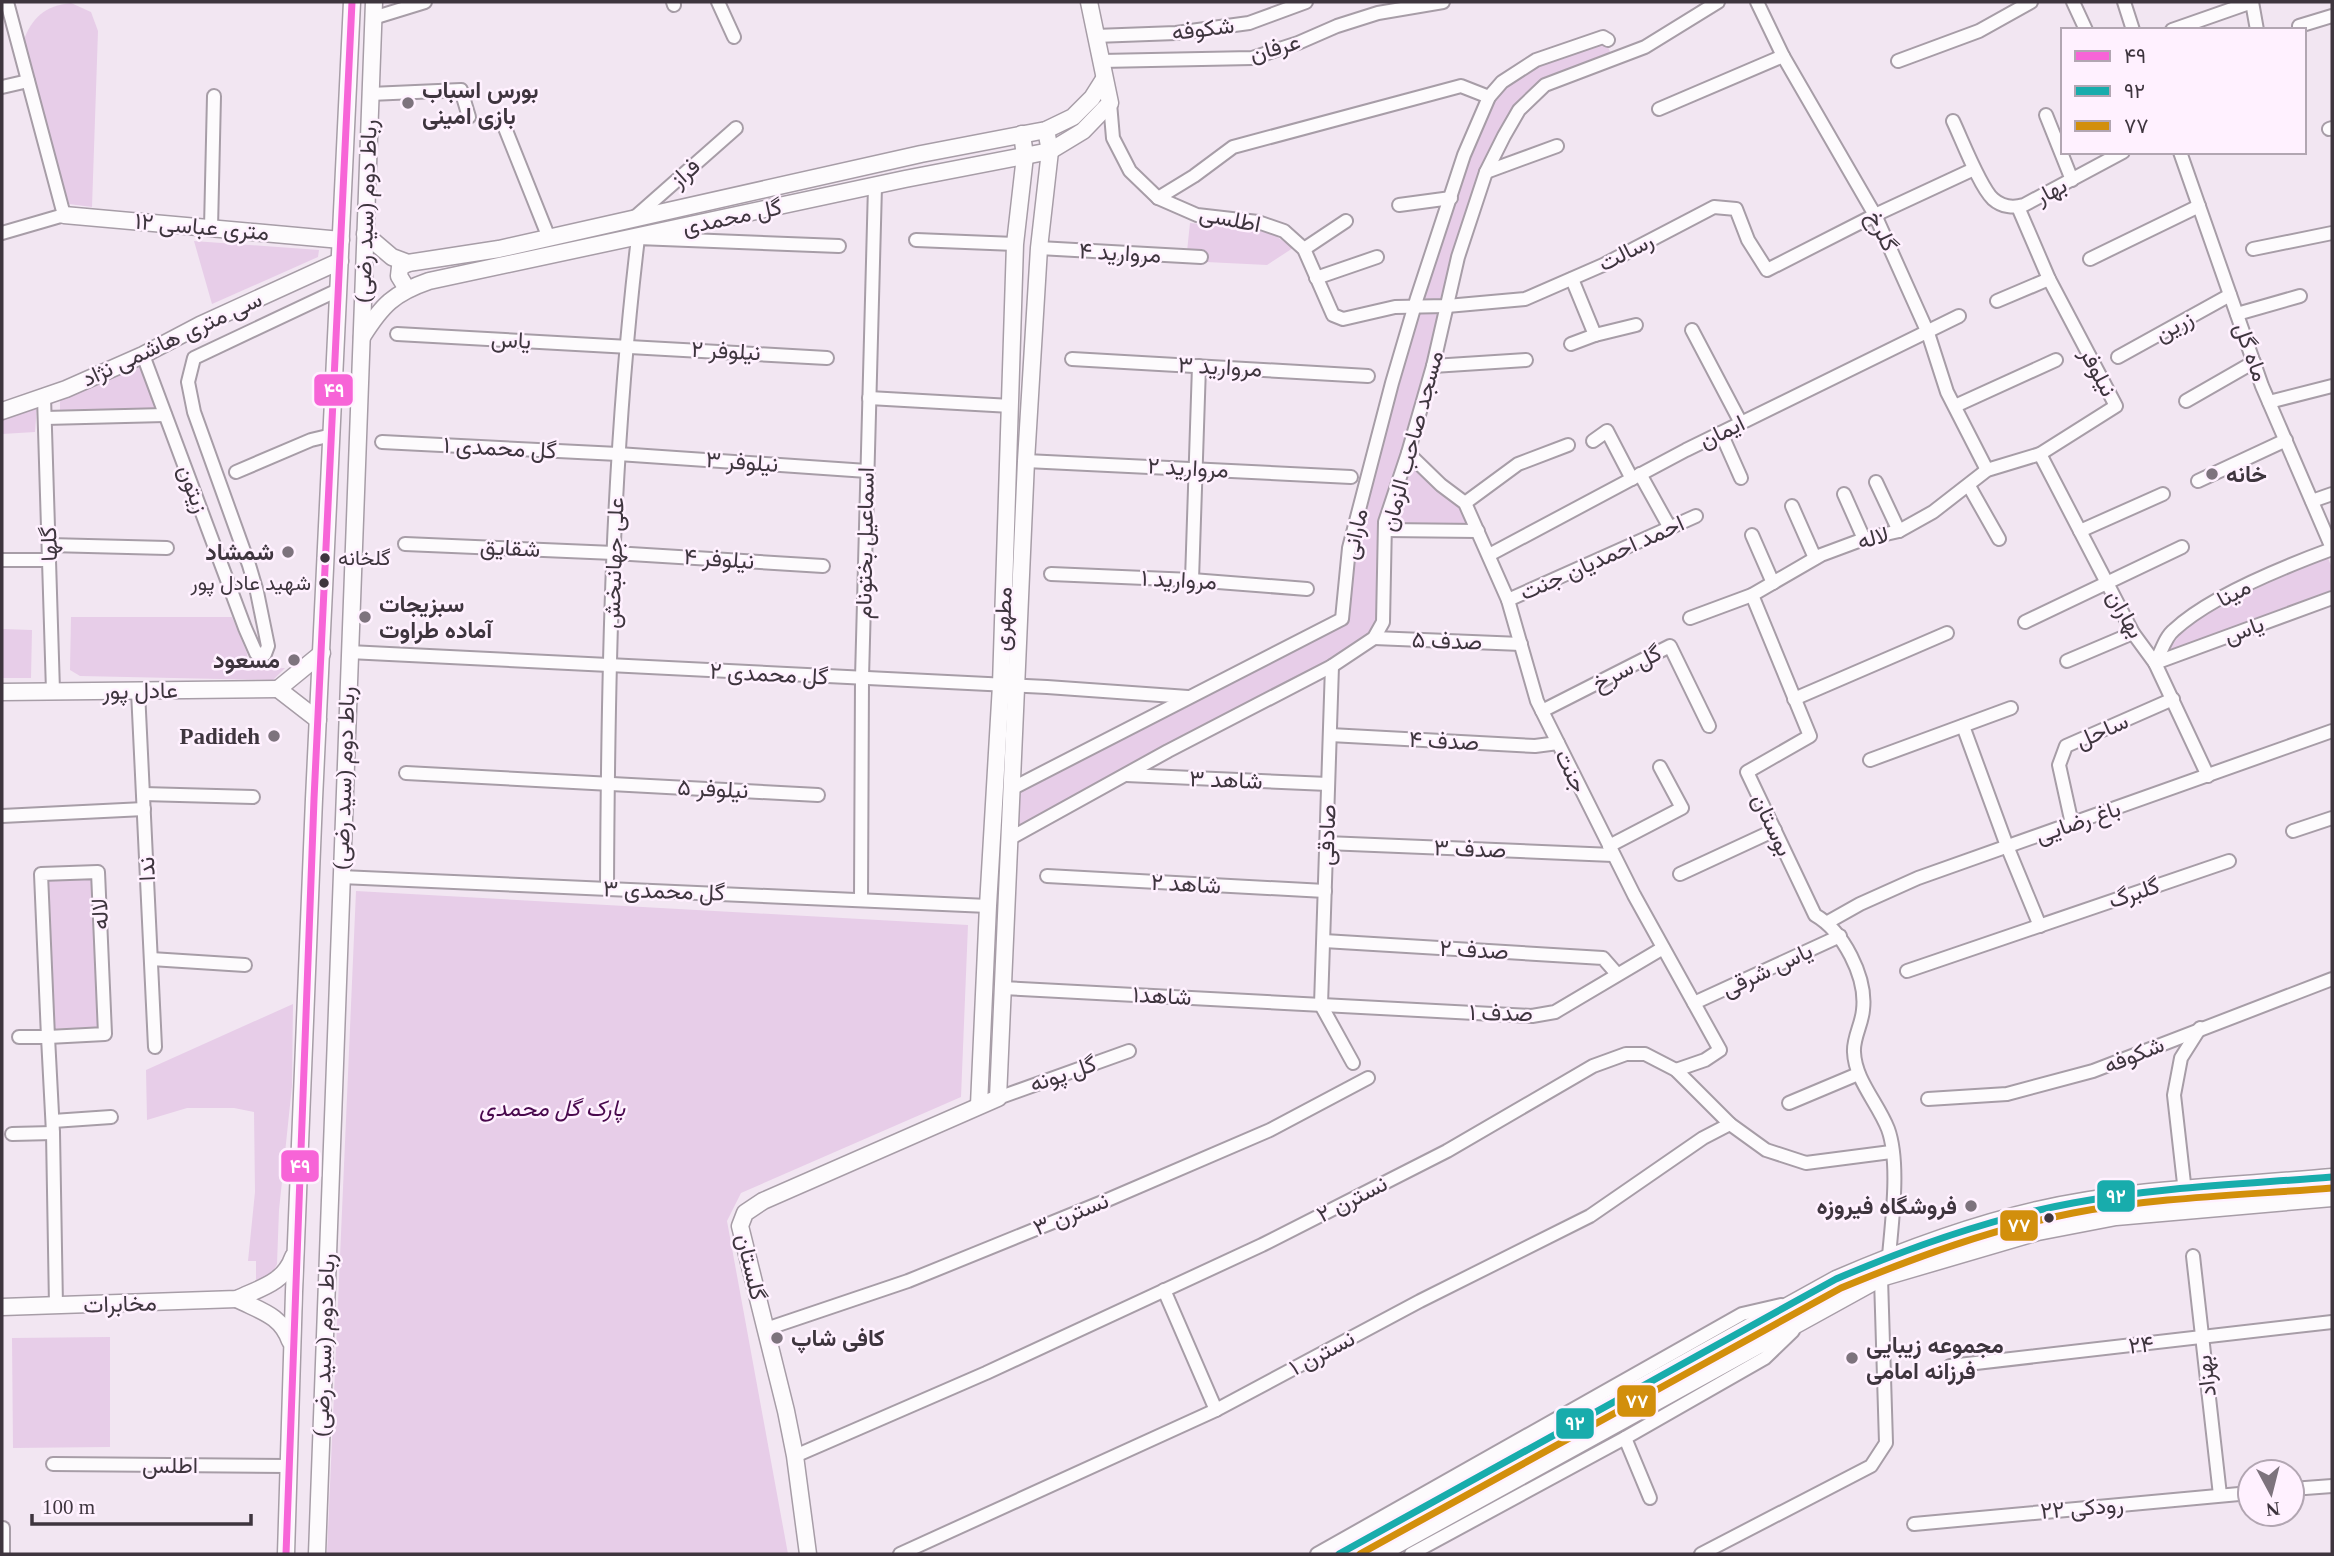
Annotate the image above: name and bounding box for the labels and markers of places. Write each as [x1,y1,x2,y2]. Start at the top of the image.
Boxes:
place label: بورس اسباب بازی امینی [422,78,539,131]
marker: بورس اسباب بازی امینی [400,95,416,111]
place label: خانه [2226,462,2267,487]
marker: خانه [2204,466,2220,482]
place label: شمشاد [205,540,274,565]
marker: شمشاد [280,544,296,560]
place label: گلخانه [338,546,391,570]
marker: گلخانه [318,551,332,565]
place label: شهید عادل پور [190,571,311,597]
marker: شهید عادل پور [317,576,331,590]
place label: سبزیجات آماده طراوت [379,592,494,645]
marker: سبزیجات آماده طراوت [357,609,373,625]
place label: مسعود [213,648,280,675]
marker: مسعود [286,652,302,668]
place label: Padideh [179,724,260,749]
marker: Padideh [266,728,282,744]
place label: فروشگاه فیروزه [1816,1194,1957,1221]
marker: فروشگاه فیروزه [1963,1198,1979,1214]
unlabelled marker [2042,1211,2056,1225]
place label: کافی شاپ [791,1326,885,1354]
marker: کافی شاپ [769,1330,785,1346]
place label: مجموعه زیبایی فرزانه امامی [1866,1333,2004,1386]
marker: مجموعه زیبایی فرزانه امامی [1844,1350,1860,1366]

